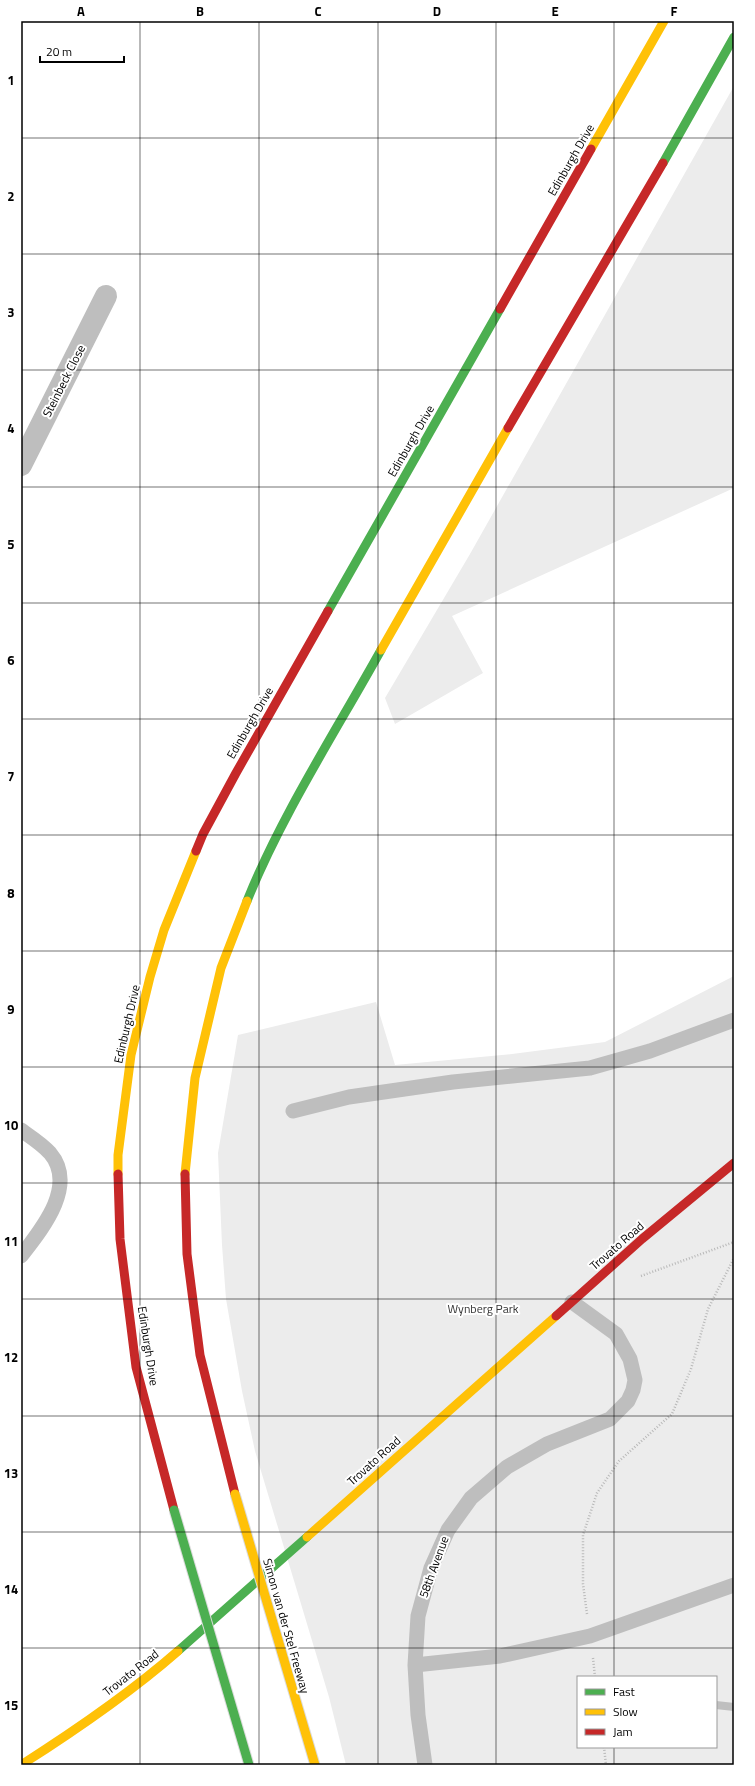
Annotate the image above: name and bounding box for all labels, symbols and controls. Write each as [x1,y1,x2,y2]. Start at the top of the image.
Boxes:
text: A [77,1,85,21]
text: B [196,1,204,21]
text: C [314,1,322,21]
text: D [433,1,441,21]
text: E [551,1,559,21]
text: F [671,1,678,21]
scale bar [40,38,124,64]
text: 20 m [46,42,72,61]
text: 1 [7,70,15,90]
street label: Edinburgh Drive [542,120,599,199]
text: 2 [7,186,15,206]
text: 3 [7,302,15,322]
street label: Steinbeck Close [37,341,90,420]
street label: Edinburgh Drive [382,401,439,480]
text: 4 [7,418,15,438]
text: 5 [7,534,15,554]
text: 6 [7,650,15,670]
street label: Edinburgh Drive [221,683,278,762]
text: 7 [7,766,15,786]
text: 8 [7,883,15,903]
street label: Edinburgh Drive [108,983,145,1065]
text: 9 [7,999,15,1019]
text: 10 [4,1115,18,1135]
street label: Trovato Road [585,1217,648,1275]
text: 11 [4,1231,18,1251]
park label: Wynberg Park [447,1299,519,1318]
street label: Edinburgh Drive [133,1305,164,1387]
text: 12 [4,1347,18,1367]
street label: Trovato Road [343,1431,405,1490]
text: 13 [4,1463,18,1483]
street label: 58th Avenue [414,1533,453,1600]
street label: Simon van der Stel Freeway [258,1556,315,1696]
text: 14 [4,1579,18,1599]
street label: Trovato Road [99,1645,163,1701]
legend [577,1676,717,1748]
text: Fast [613,1682,636,1701]
text: 15 [4,1695,18,1715]
text: Slow [613,1702,638,1721]
text: Jam [613,1722,633,1741]

